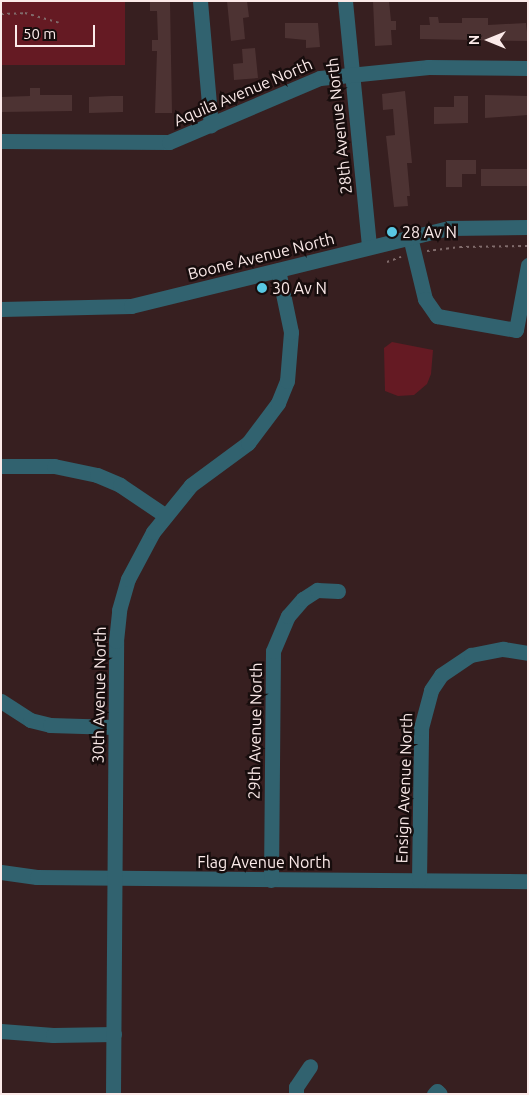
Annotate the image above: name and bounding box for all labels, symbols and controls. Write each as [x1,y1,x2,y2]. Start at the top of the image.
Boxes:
scale bar [18,15,98,47]
north arrow [464,15,514,65]
text: 50 m [23,25,56,42]
text: N [466,35,482,45]
street label: Aquila Avenue North [171,54,315,130]
street label: 28th Avenue North [322,57,356,195]
place label: 28 Av N [402,222,457,242]
marker: 28 Av N [386,226,398,238]
street label: Boone Avenue North [186,228,336,284]
place label: 30 Av N [272,278,327,298]
marker: 30 Av N [256,282,268,294]
street label: 30th Avenue North [88,626,110,764]
street label: 29th Avenue North [244,662,266,800]
street label: Ensign Avenue North [392,712,416,864]
street label: Flag Avenue North [197,852,331,872]

